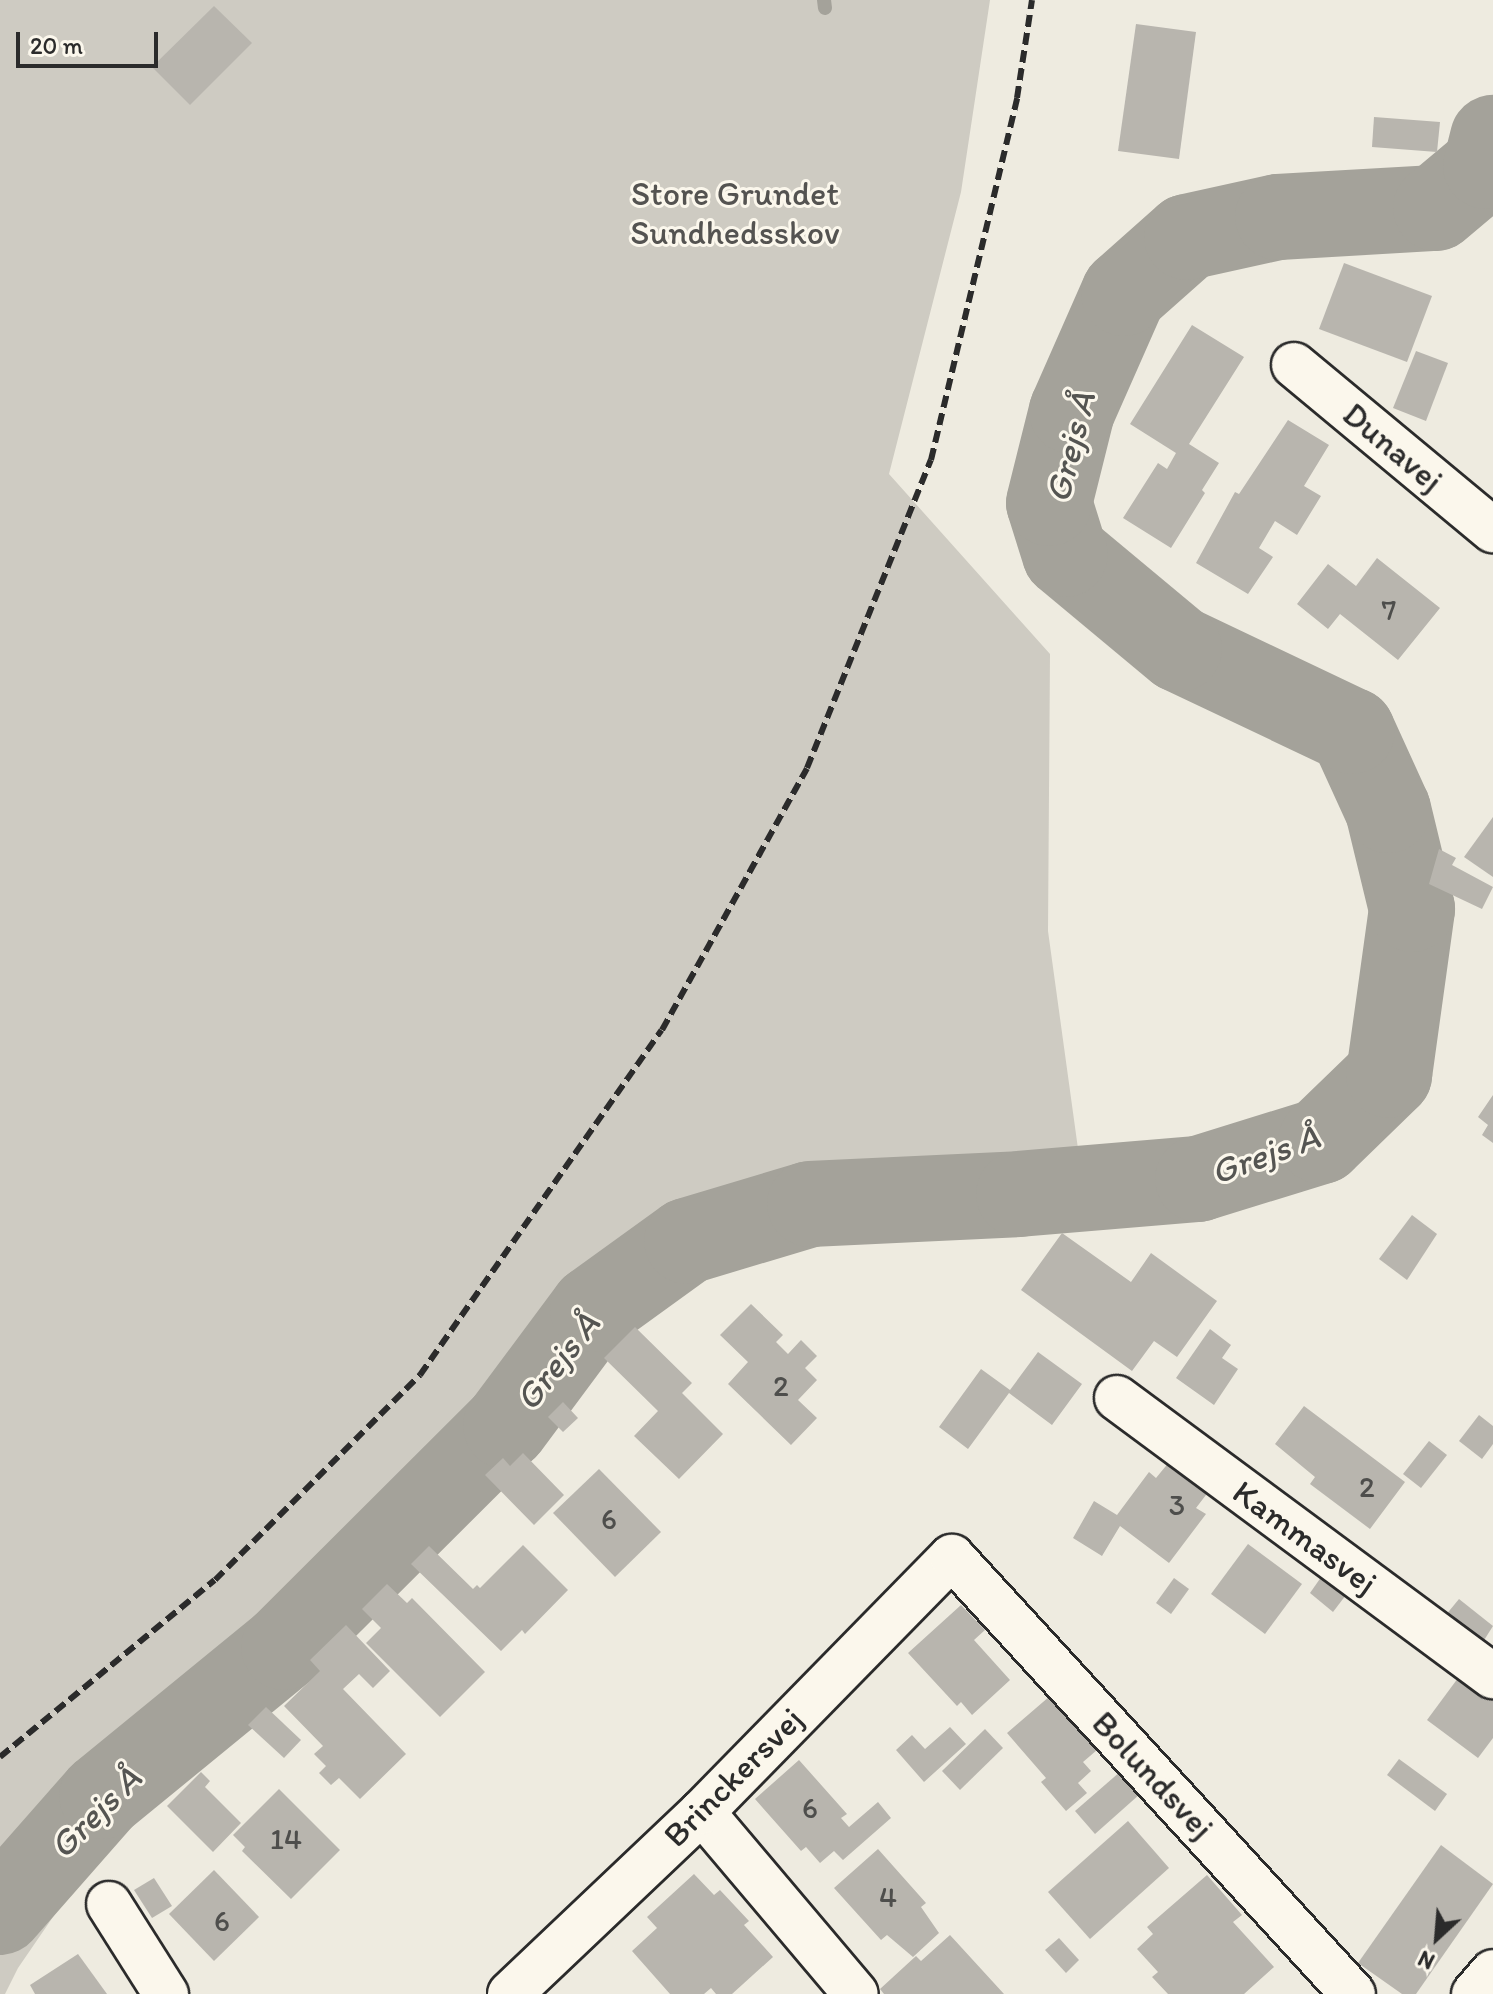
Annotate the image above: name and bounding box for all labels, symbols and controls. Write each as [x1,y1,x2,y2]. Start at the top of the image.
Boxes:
scale bar [20,16,162,66]
text: 20 m [30,31,83,60]
park label: Store Grundet Sundhedsskov [630,173,840,252]
water label: Grejs Å [1035,387,1105,507]
street label: Dunavej [1335,394,1451,500]
house number: 7 [1382,592,1396,628]
water label: Grejs Å [1205,1114,1325,1194]
water label: Grejs Å [505,1303,609,1419]
house number: 2 [773,1368,789,1404]
house number: 2 [1359,1469,1375,1505]
street label: Kammasvej [1225,1471,1385,1603]
house number: 3 [1169,1487,1185,1523]
house number: 6 [601,1501,617,1537]
street label: Brinckersvej [655,1699,811,1855]
street label: Bolundsvej [1084,1703,1222,1847]
water label: Grejs Å [40,1757,150,1867]
house number: 6 [802,1790,818,1826]
house number: 14 [270,1821,302,1857]
house number: 4 [879,1879,897,1915]
north arrow [1397,1898,1477,1978]
house number: 6 [214,1903,230,1939]
text: N [1414,1945,1439,1975]

